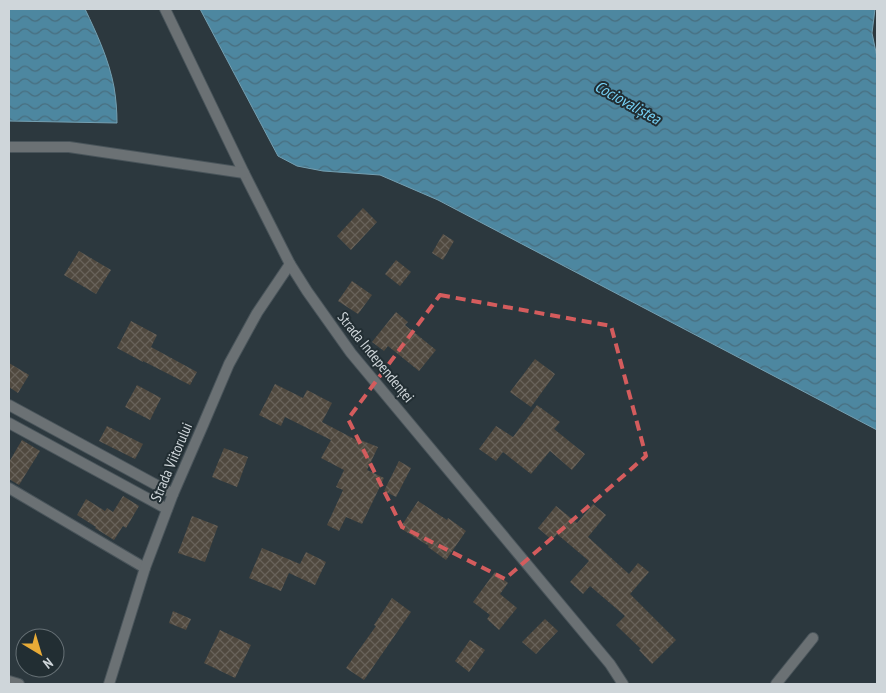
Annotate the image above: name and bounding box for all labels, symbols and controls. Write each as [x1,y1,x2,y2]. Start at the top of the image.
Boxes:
water label: Cociovaliștea [592,76,666,129]
street label: Strada Independenței [334,308,418,406]
street label: Strada Viitorului [146,420,196,504]
north arrow [15,628,65,678]
text: N [39,654,57,673]

